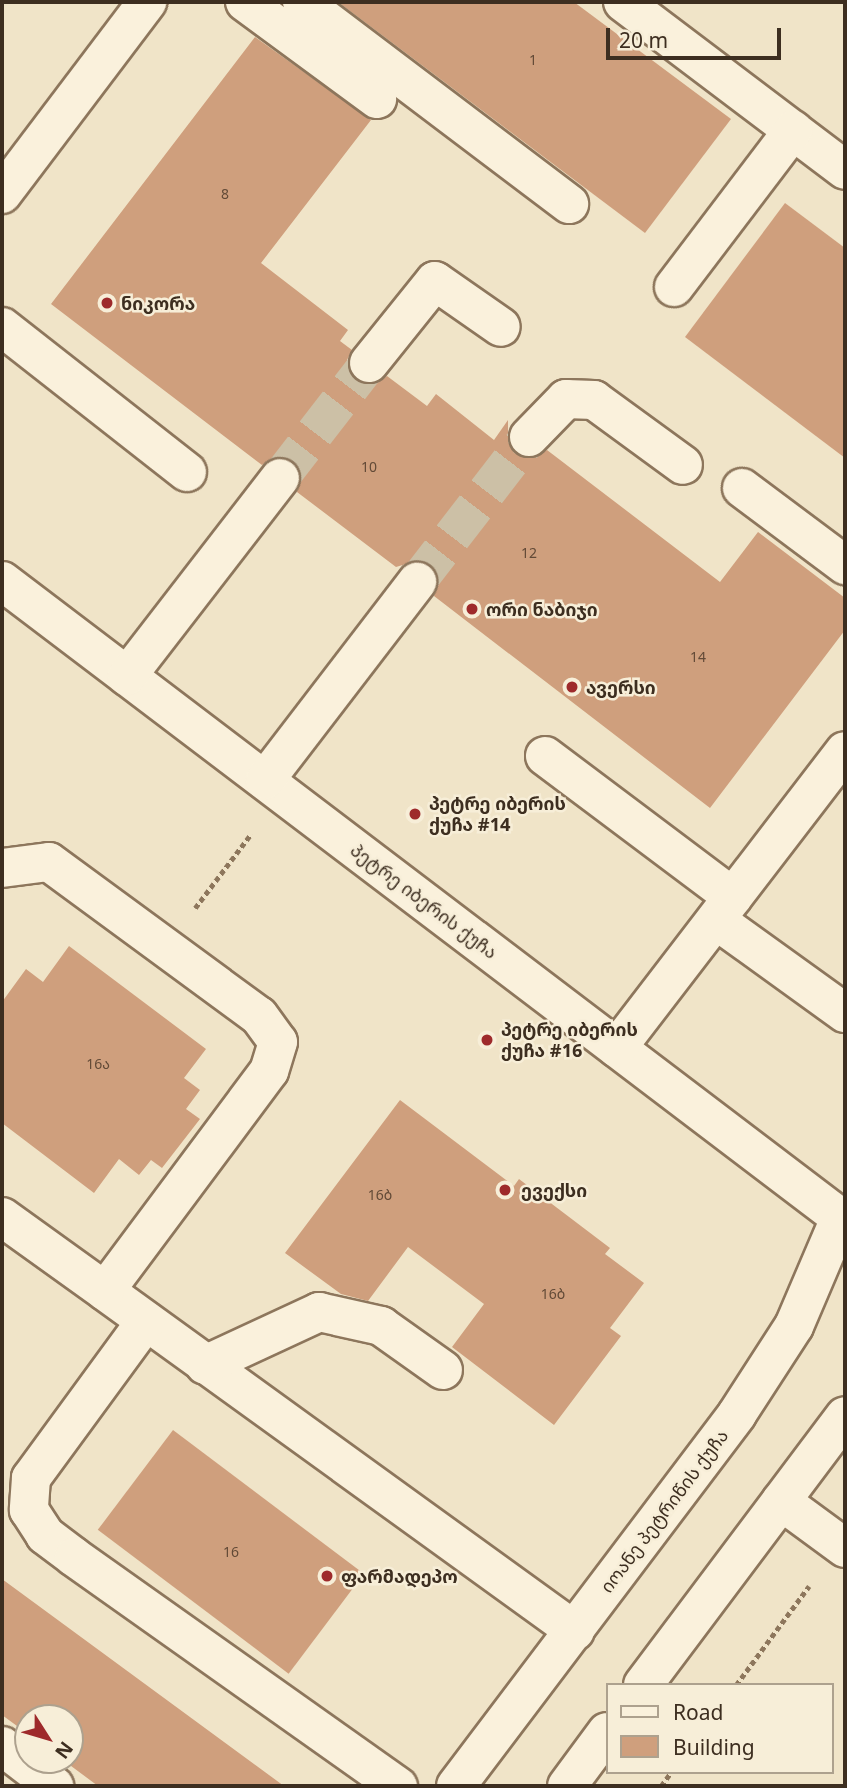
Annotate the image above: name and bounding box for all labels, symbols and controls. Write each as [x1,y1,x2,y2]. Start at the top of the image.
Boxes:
scale bar [609,14,784,58]
text: 20 m [619,26,668,54]
house number: 1 [529,52,537,68]
house number: 8 [221,186,229,202]
place label: ნიკორა [121,292,195,314]
marker: ნიკორა [99,295,115,311]
house number: 10 [361,459,377,475]
house number: 12 [521,545,537,561]
place label: ორი ნაბიჯი [486,598,598,620]
marker: ორი ნაბიჯი [464,601,480,617]
house number: 14 [690,649,706,665]
place label: ავერსი [586,676,656,698]
marker: ავერსი [564,679,580,695]
place label: პეტრე იბერის ქუჩა #14 [429,793,566,836]
marker: პეტრე იბერის ქუჩა #14 [407,806,423,822]
street label: პეტრე იბერის ქუჩა [346,839,502,963]
place label: პეტრე იბერის ქუჩა #16 [501,1019,638,1062]
marker: პეტრე იბერის ქუჩა #16 [479,1032,495,1048]
house number: 16ა [86,1056,110,1072]
place label: ევექსი [521,1179,587,1201]
marker: ევექსი [495,1180,515,1200]
house number: 16ბ [368,1187,392,1203]
house number: 16ბ [541,1286,565,1302]
street label: იოანე პეტრიწის ქუჩა [596,1425,732,1597]
house number: 16 [223,1544,239,1560]
place label: ფარმადეპო [341,1565,458,1587]
marker: ფარმადეპო [319,1568,335,1584]
legend [606,1683,833,1774]
text: Road [673,1698,723,1726]
north arrow [14,1704,84,1774]
text: Building [673,1733,755,1761]
text: N [49,1736,79,1764]

